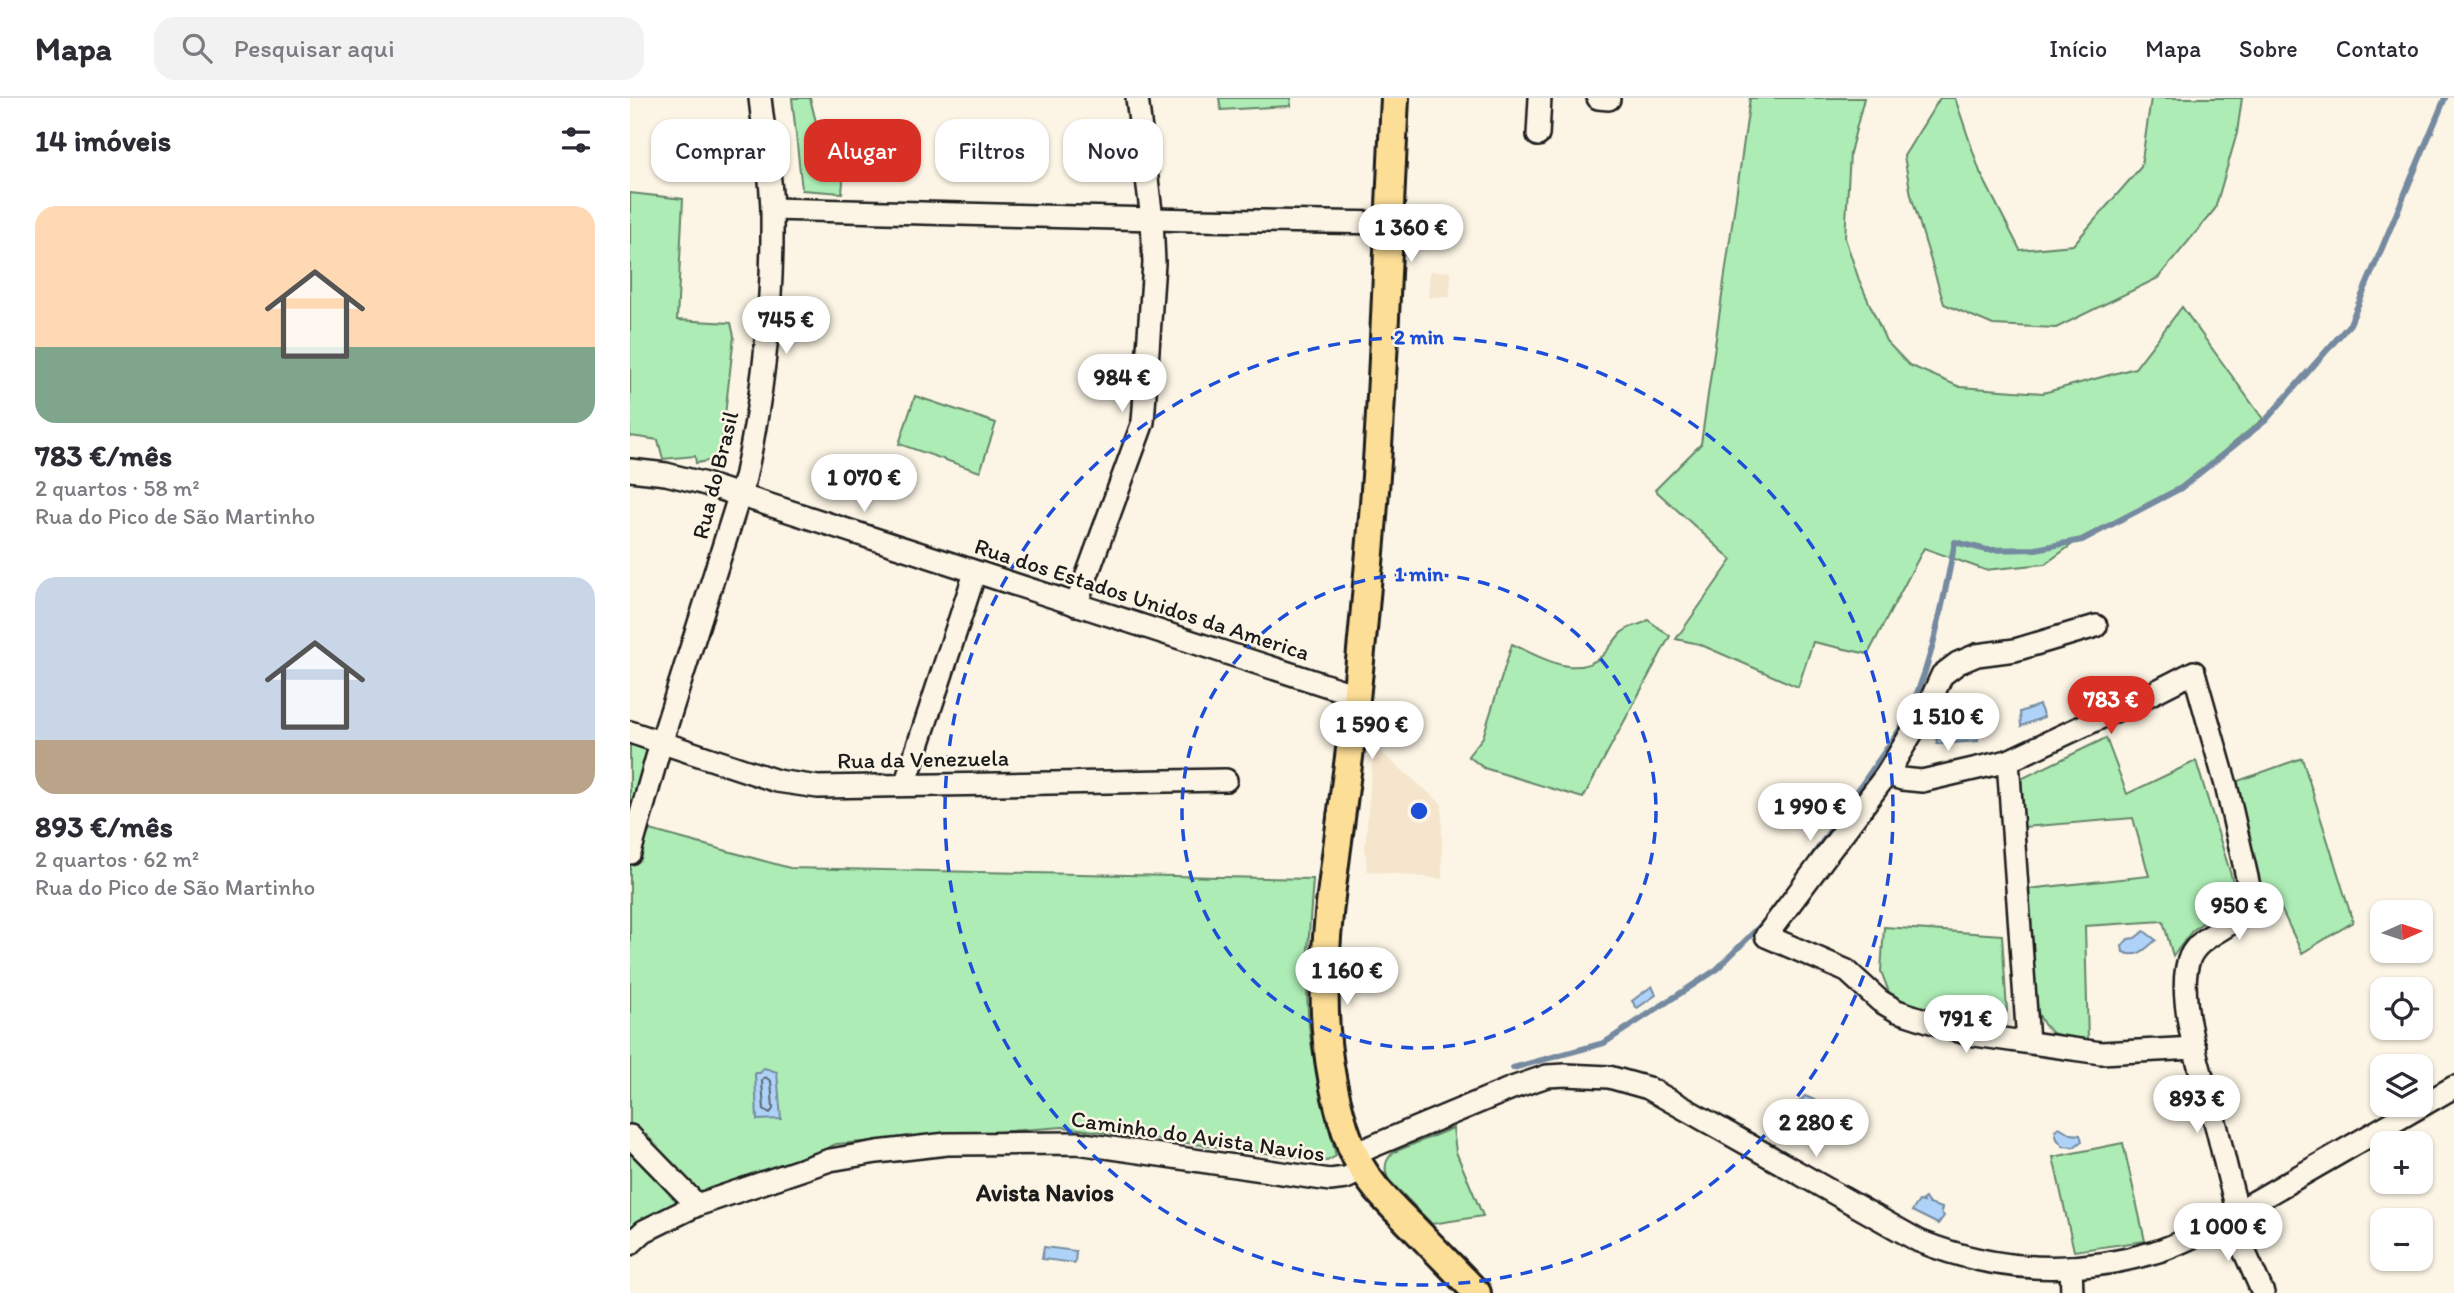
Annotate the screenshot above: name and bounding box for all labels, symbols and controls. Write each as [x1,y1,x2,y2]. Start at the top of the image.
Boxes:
search box [154,17,644,80]
text: Mapa [35,29,112,68]
icon: search [178,29,216,67]
text: Pesquisar aqui [234,32,395,64]
text: Início [2049,34,2107,63]
text: Mapa [2145,34,2201,63]
text: Sobre [2239,34,2298,63]
text: Contato [2336,34,2419,63]
chip: Comprar [651,119,790,182]
chip: Alugar [804,119,921,182]
chip: Filtros [935,119,1049,182]
chip: Novo [1063,119,1163,182]
icon: filters [557,121,595,159]
text: 14 imóveis [35,122,171,159]
pin: 1 360 € [1346,204,1476,264]
text: 1 360 € [1374,213,1448,241]
icon: home [252,251,378,377]
pin: 745 € [737,296,835,356]
text: 745 € [758,305,814,333]
text: 2 min [1394,324,1445,349]
pin: 984 € [1073,354,1171,414]
text: 984 € [1094,363,1150,391]
street label: Rua do Brasil [686,408,745,542]
text: 783 €/mês [35,437,172,474]
pin: 1 070 € [799,454,929,514]
text: 1 070 € [827,463,901,491]
text: 2 quartos · 58 m² [35,474,200,502]
text: Rua do Pico de São Martinho [35,502,315,530]
street label: Rua dos Estados Unidos da America [971,532,1313,666]
text: 1 min [1395,561,1444,586]
icon: home [252,622,378,748]
pin: 783 € [2062,676,2160,736]
text: 783 € [2084,685,2138,713]
pin: 1 510 € [1883,694,2013,753]
pin: 1 590 € [1307,702,1437,761]
text: 1 510 € [1912,702,1984,730]
text: 1 590 € [1336,710,1408,738]
street label: Rua da Venezuela [837,744,1009,774]
pin: 1 990 € [1745,784,1875,843]
text: 1 990 € [1774,792,1846,820]
centre of rings [1407,799,1431,823]
text: 893 €/mês [35,808,173,845]
text: 2 quartos · 62 m² [35,845,199,873]
text: Rua do Pico de São Martinho [35,873,315,901]
pin: 950 € [2190,882,2288,942]
text: 950 € [2211,891,2267,919]
north arrow [2370,900,2432,962]
map controls [2370,900,2433,1271]
pin: 1 160 € [1282,948,1412,1007]
text: 1 160 € [1311,956,1383,984]
button: locate [2370,977,2433,1040]
pin: 791 € [1917,996,2015,1055]
text: 791 € [1940,1004,1992,1032]
button: layers [2370,1054,2433,1117]
pin: 893 € [2148,1076,2246,1135]
text: 893 € [2169,1084,2225,1112]
pin: 2 280 € [1751,1100,1881,1159]
street label: Caminho do Avista Navios [1069,1104,1327,1168]
text: 2 280 € [1779,1108,1853,1136]
button: + [2370,1131,2433,1194]
district label: Avista Navios [975,1178,1114,1207]
pin: 1 000 € [2163,1204,2293,1263]
button: − [2370,1208,2433,1271]
text: 1 000 € [2190,1212,2266,1240]

